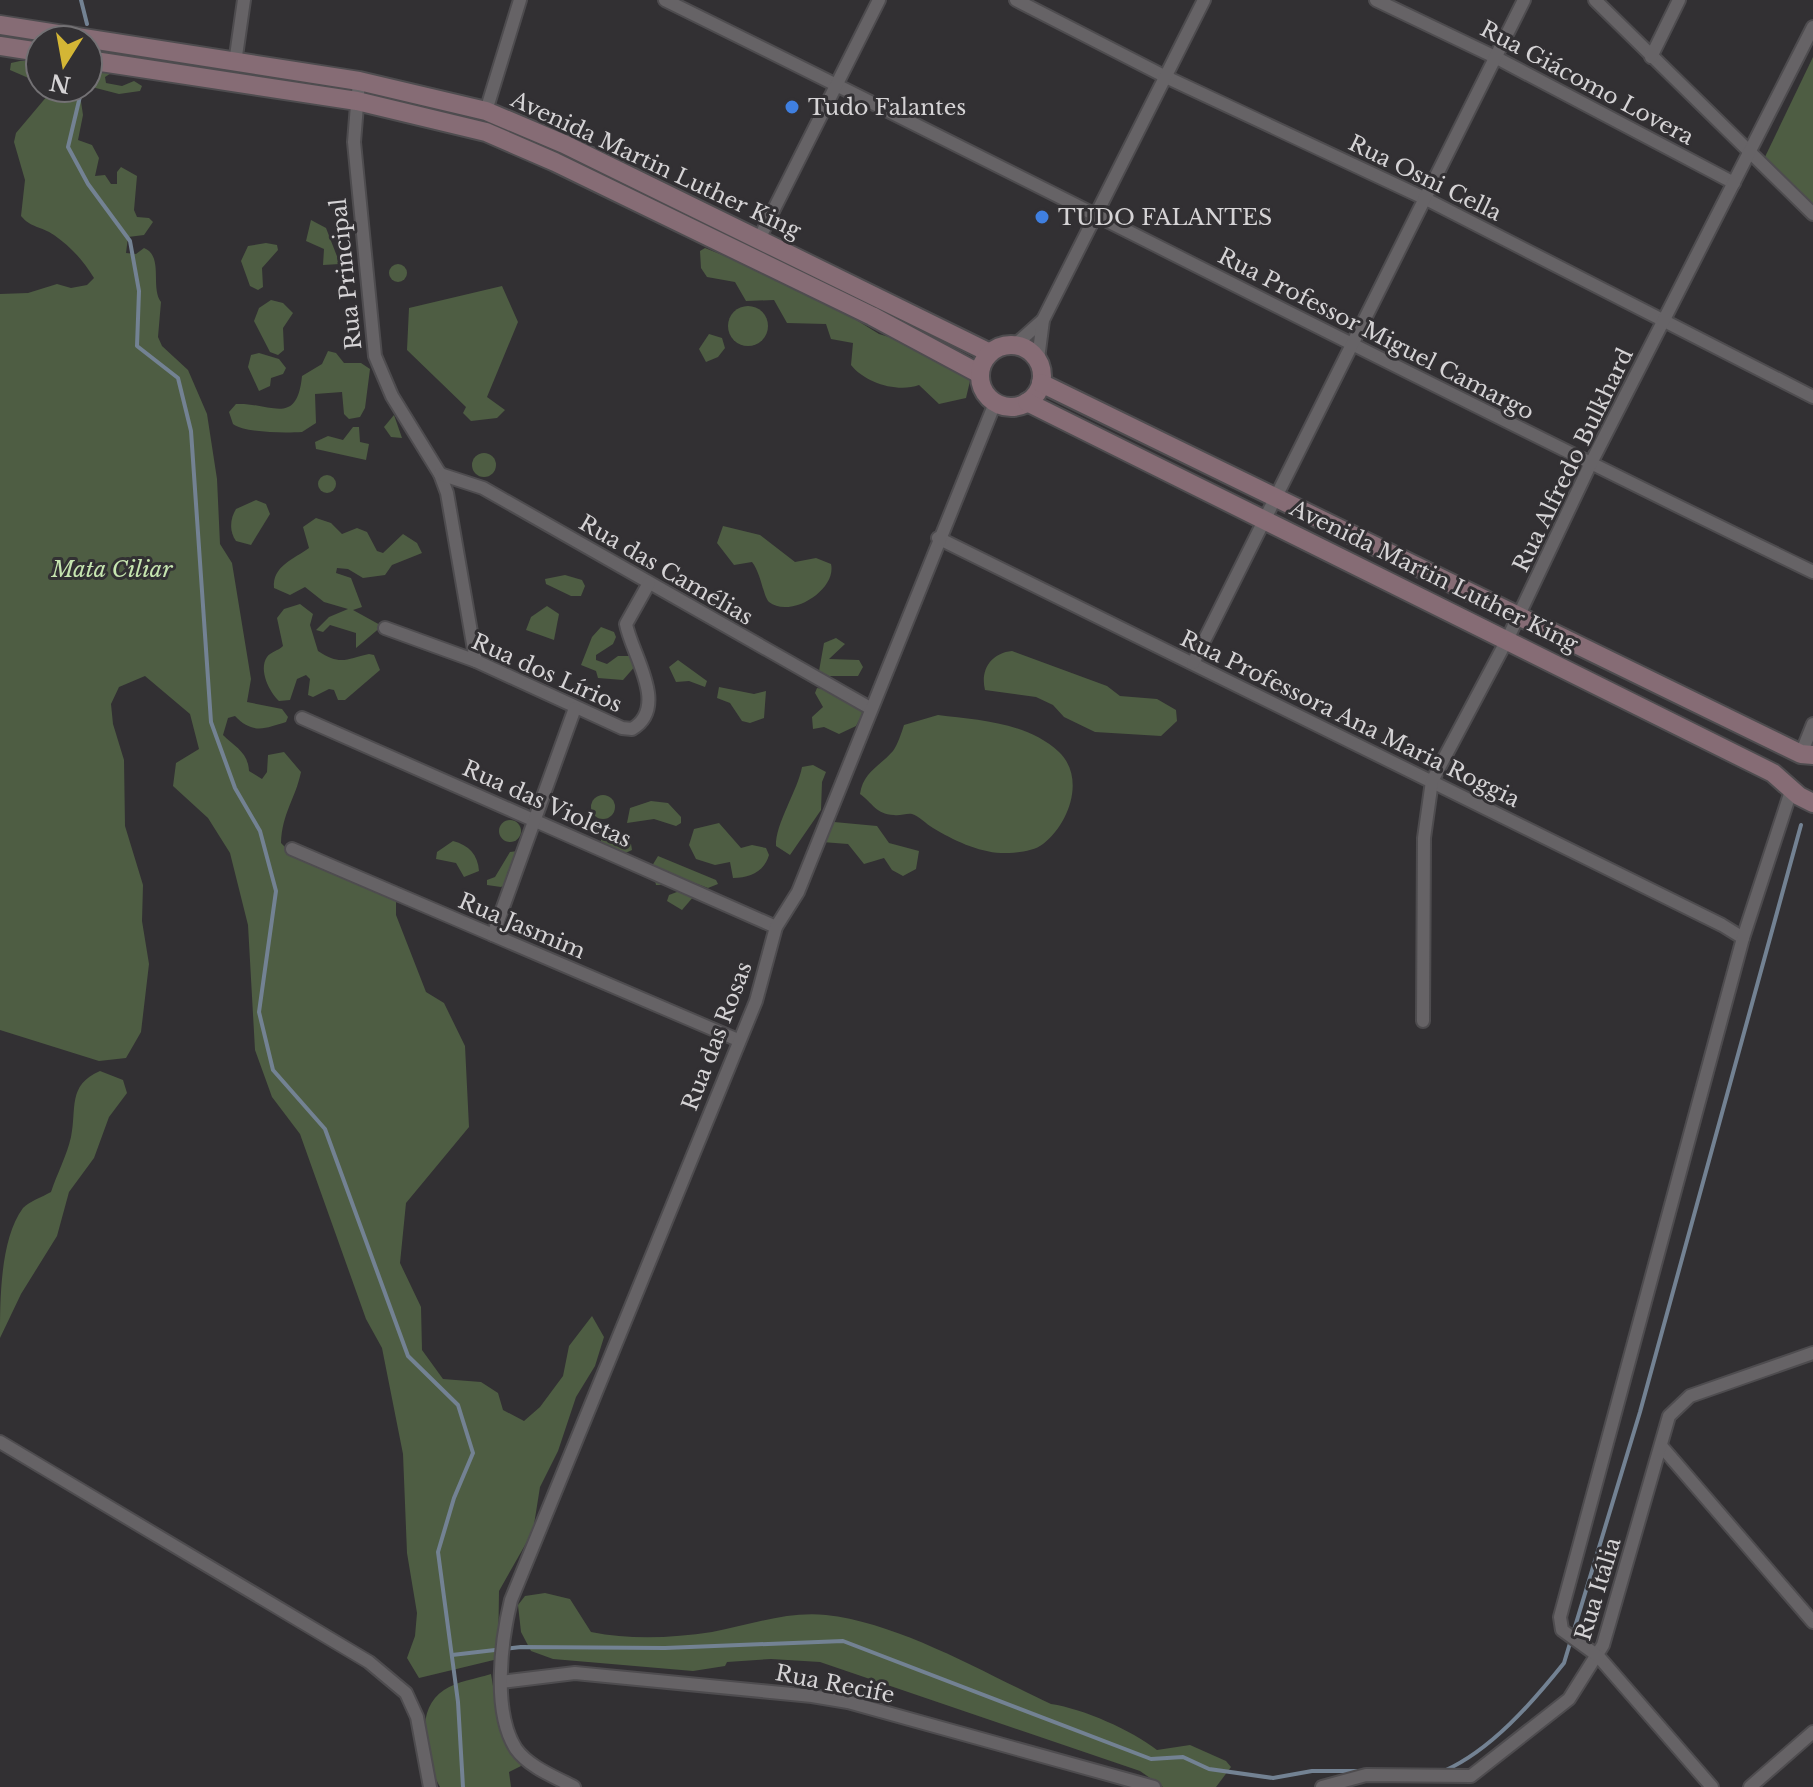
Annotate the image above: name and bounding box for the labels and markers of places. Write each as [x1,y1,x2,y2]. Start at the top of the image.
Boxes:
place label: Tudo Falantes [808,94,966,121]
marker: Tudo Falantes [783,98,801,116]
place label: TUDO FALANTES [1058,204,1272,231]
marker: TUDO FALANTES [1033,208,1051,226]

